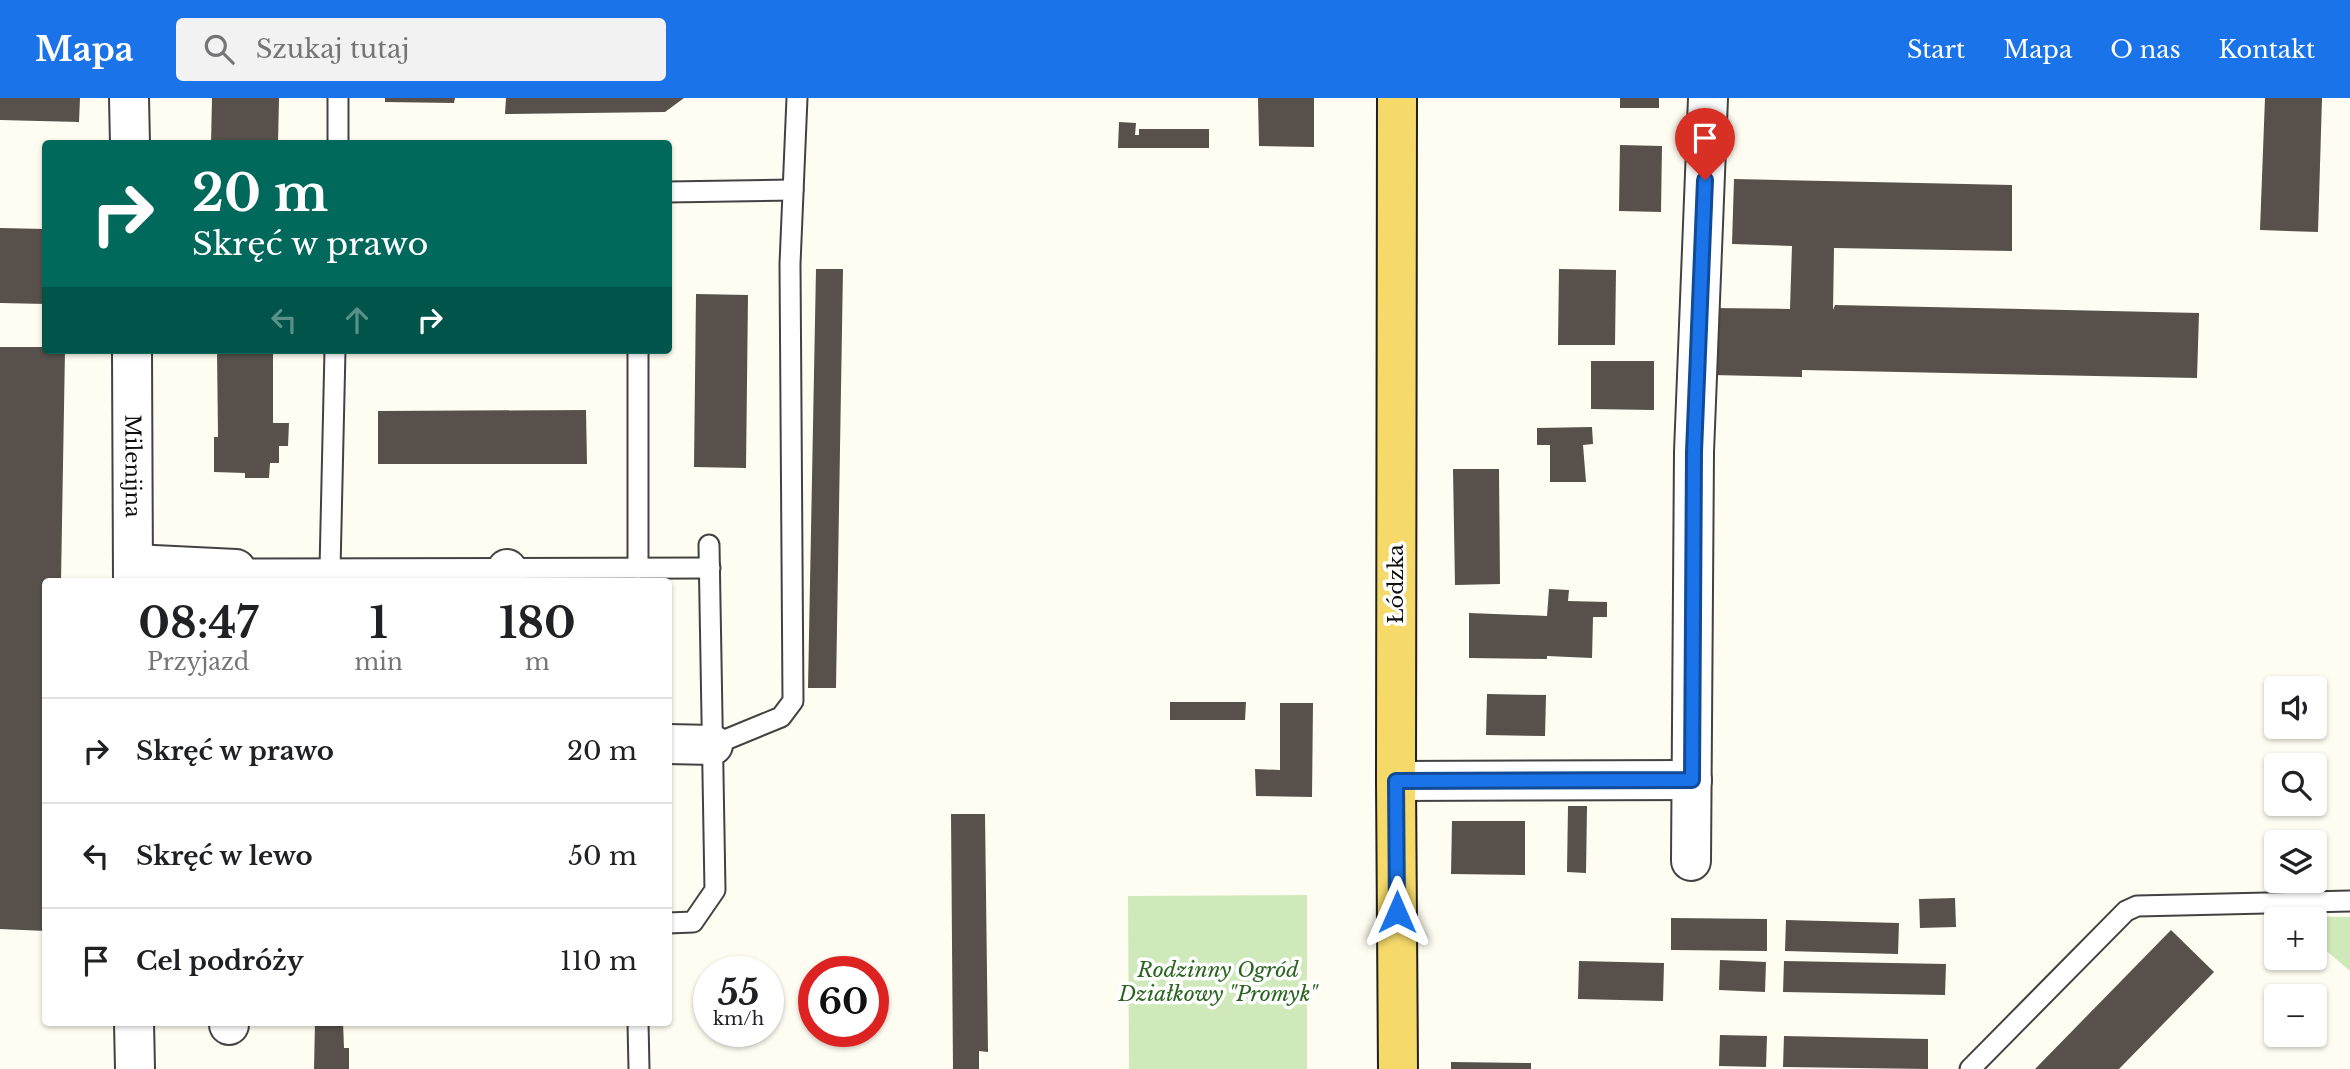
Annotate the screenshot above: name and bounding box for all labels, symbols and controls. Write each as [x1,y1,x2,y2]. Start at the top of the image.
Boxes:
search box [176,18,666,81]
text: Mapa [35,29,134,70]
icon: search [200,30,238,68]
text: Szukaj tutaj [256,33,409,65]
text: Start [1907,35,1965,64]
text: Mapa [2003,35,2072,64]
text: O nas [2110,35,2181,64]
text: Kontakt [2219,35,2315,64]
pin [1675,108,1735,180]
icon: arrive [1686,119,1724,157]
text: 20 m [192,163,328,224]
icon: right [77,168,168,259]
text: Skręć w prawo [192,224,428,264]
icon: left [265,301,303,339]
icon: ahead [338,301,376,339]
icon: right [411,301,449,339]
street label: Milenijna [119,414,146,518]
street label: Łódzka [1383,544,1409,624]
text: 08:47 [138,597,258,649]
text: 1 [369,597,388,649]
text: 180 [499,597,576,649]
text: Przyjazd [147,648,249,676]
text: min [354,648,403,676]
text: m [525,648,550,676]
map controls [2264,676,2327,1047]
button: sound [2264,676,2327,739]
icon: right [77,732,115,770]
text: Skręć w prawo [136,735,334,767]
text: 20 m [567,735,637,767]
button: search [2264,753,2327,816]
button: layers [2264,830,2327,893]
icon: left [77,837,115,875]
text: Skręć w lewo [136,840,313,872]
text: 50 m [568,840,637,872]
position arrow [1360,875,1434,949]
button: + [2264,907,2327,970]
icon: arrive [77,942,115,980]
text: Cel podróży [136,945,304,977]
text: 110 m [560,945,637,977]
speed limit sign: 60 [798,956,889,1047]
park label: Rodzinny Ogród Działkowy "Promyk" [1118,957,1319,1007]
text: 55 [718,971,759,1014]
button: − [2264,984,2327,1047]
text: km/h [713,1008,764,1030]

